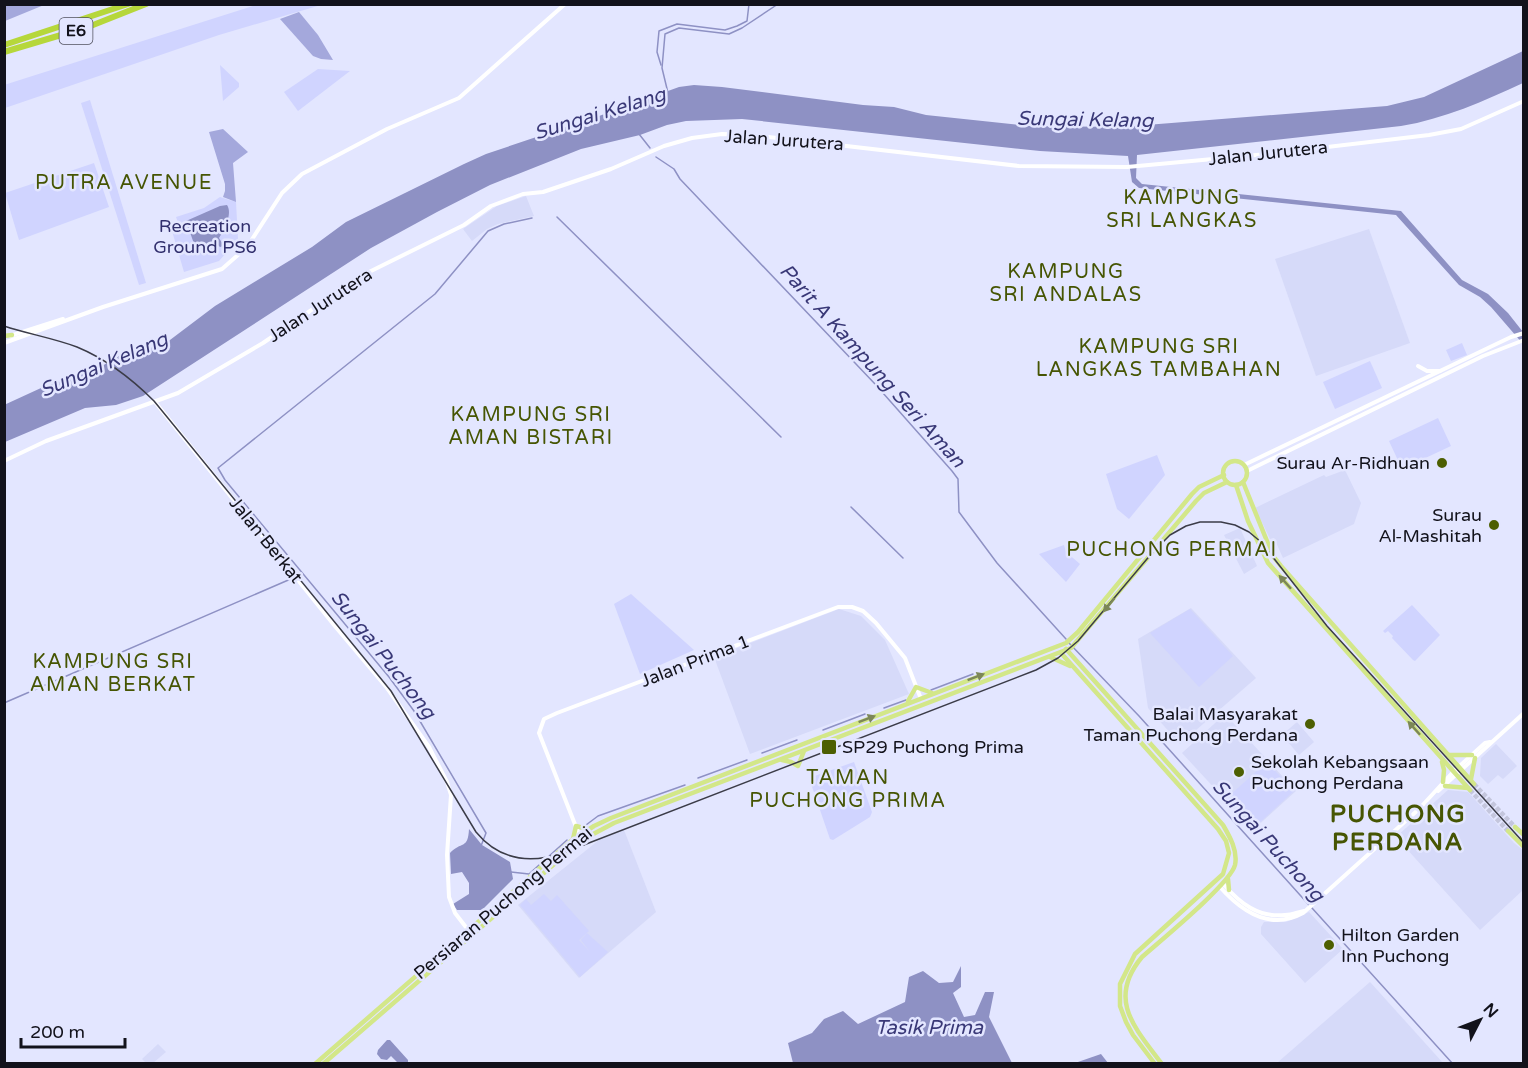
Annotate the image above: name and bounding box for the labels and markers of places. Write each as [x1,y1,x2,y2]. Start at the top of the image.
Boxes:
place label: Surau Ar-Ridhuan [1276,452,1430,474]
marker: Surau Ar-Ridhuan [1435,456,1449,470]
place label: Surau Al-Mashitah [1378,504,1482,547]
marker: Surau Al-Mashitah [1487,518,1501,532]
place label: Balai Masyarakat Taman Puchong Perdana [1083,703,1298,746]
marker: Balai Masyarakat Taman Puchong Perdana [1303,717,1317,731]
place label: SP29 Puchong Prima [842,736,1024,758]
marker: SP29 Puchong Prima [820,738,838,756]
place label: Sekolah Kebangsaan Puchong Perdana [1251,751,1429,794]
marker: Sekolah Kebangsaan Puchong Perdana [1232,765,1246,779]
place label: Hilton Garden Inn Puchong [1341,924,1460,967]
marker: Hilton Garden Inn Puchong [1322,938,1336,952]

